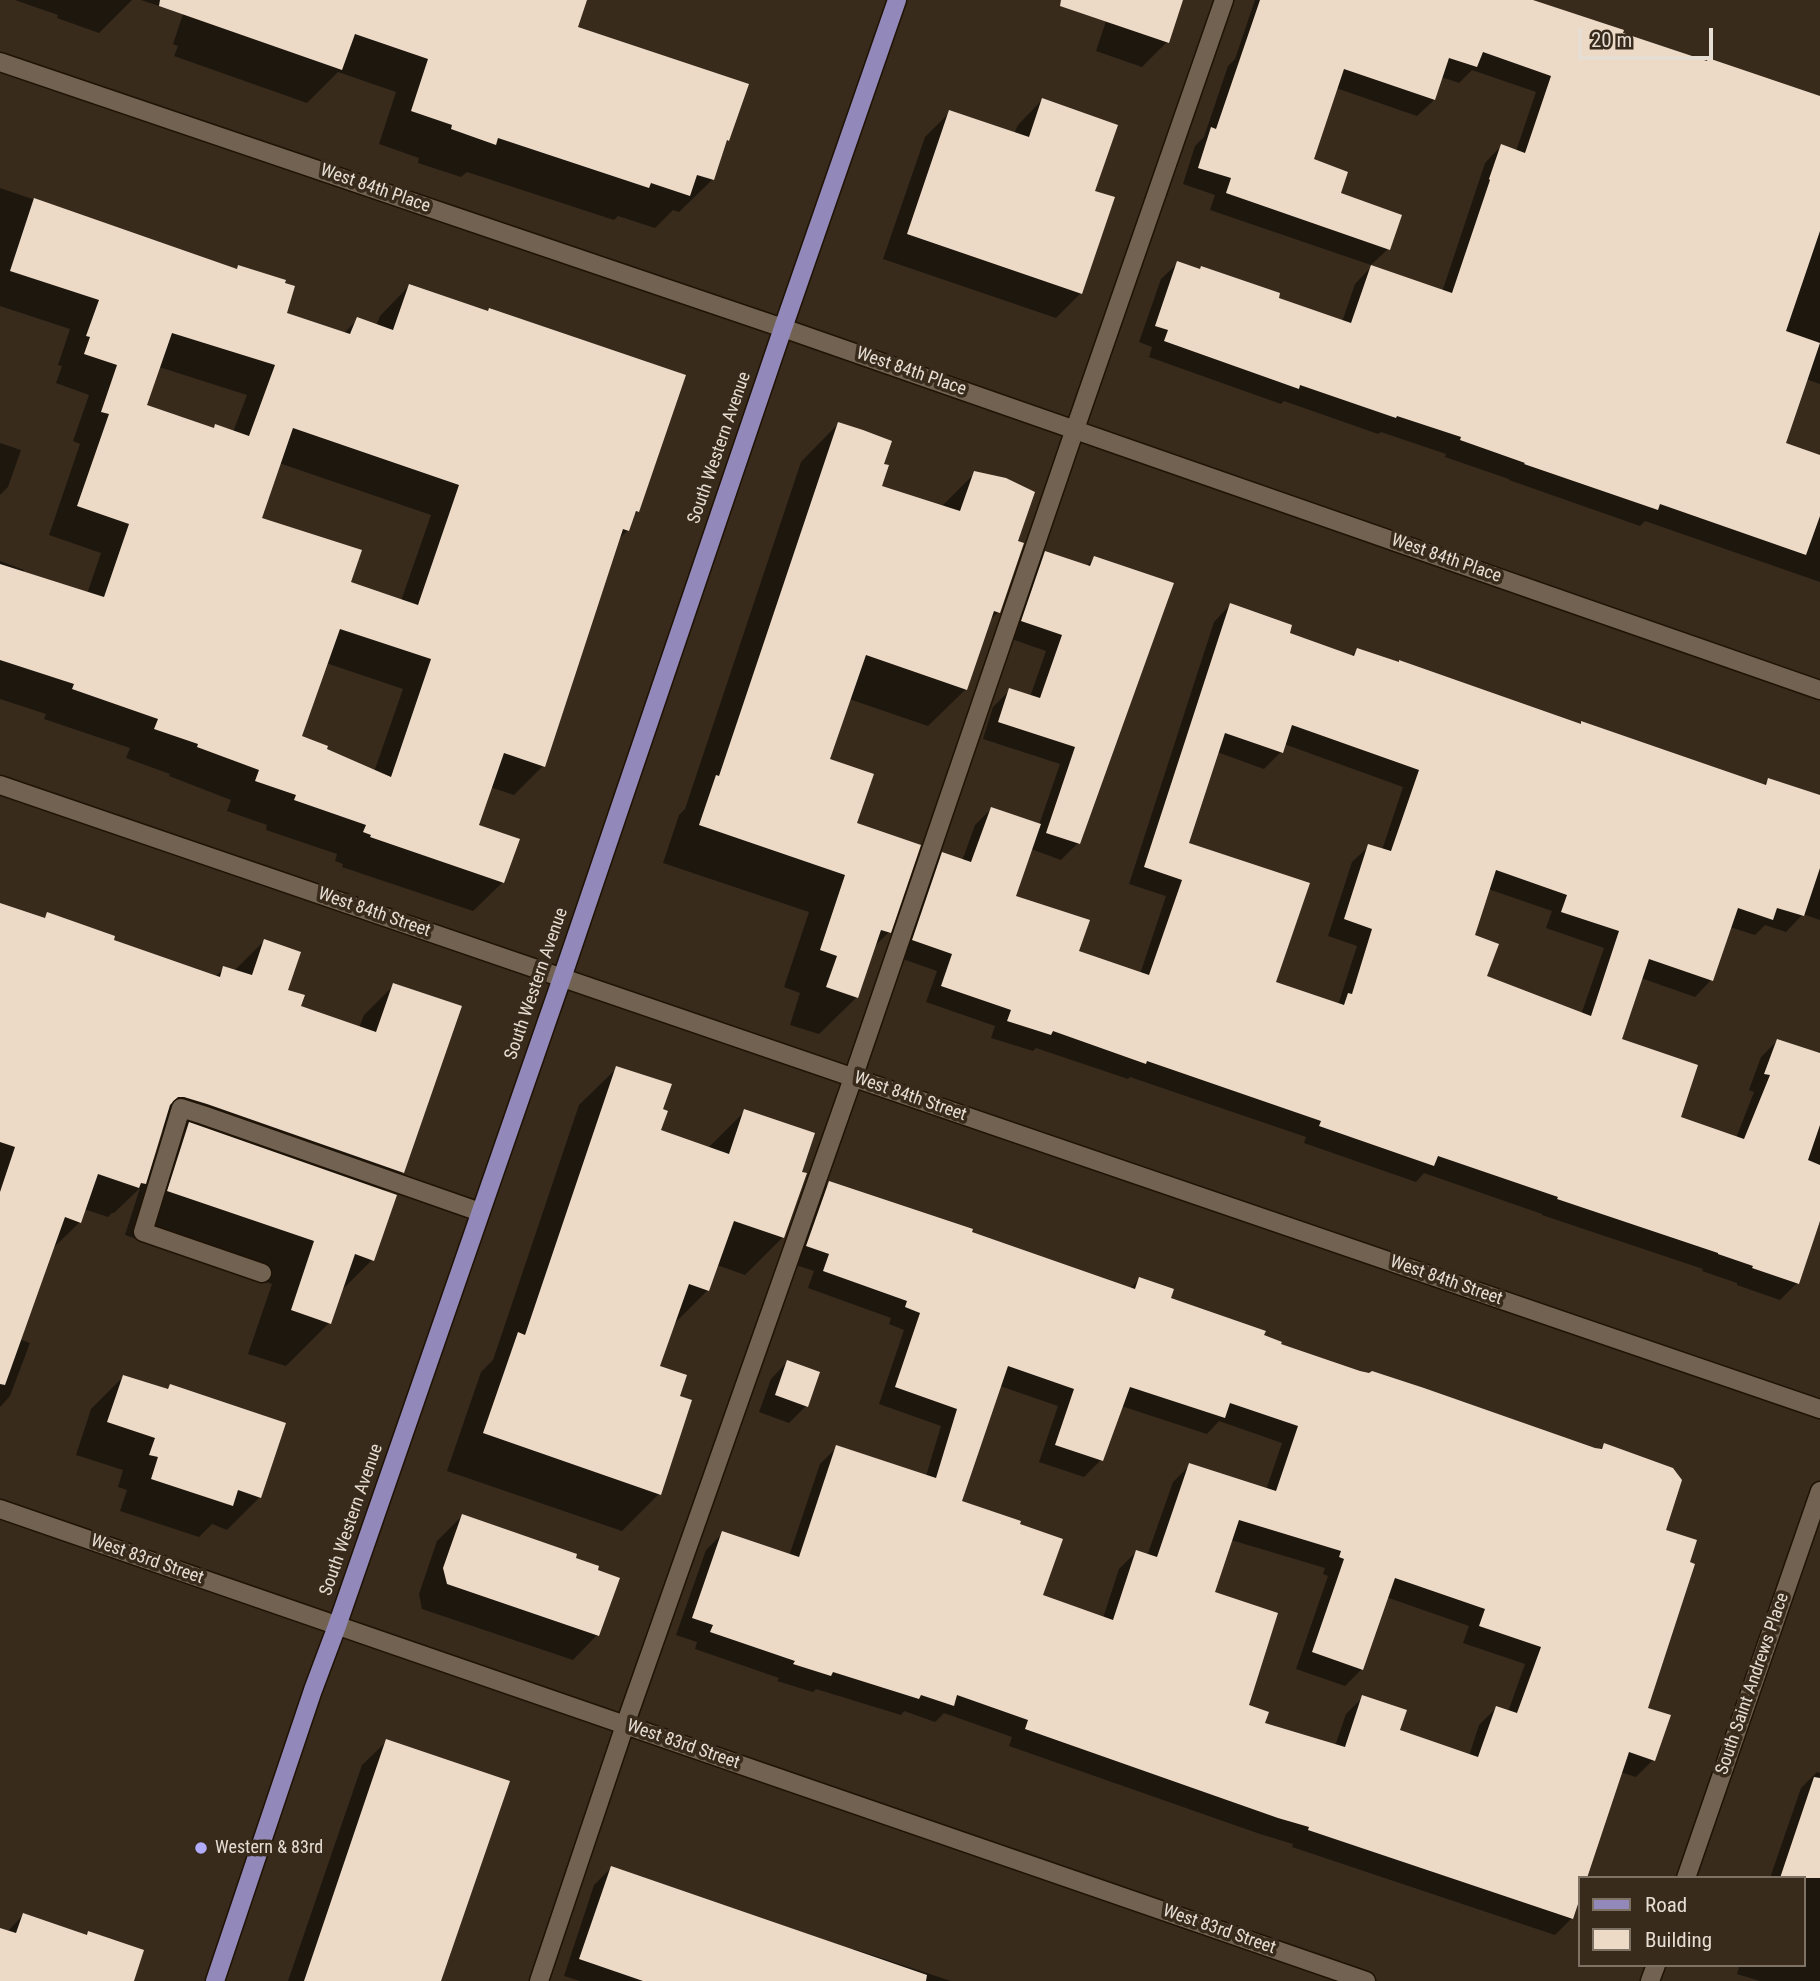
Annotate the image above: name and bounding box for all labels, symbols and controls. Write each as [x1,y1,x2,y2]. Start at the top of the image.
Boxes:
scale bar [1582,14,1717,58]
text: 20 m [1591,28,1632,52]
street label: West 84th Place [317,160,433,218]
street label: West 84th Place [853,343,969,401]
street label: South Western Avenue [684,369,756,527]
street label: West 84th Place [1388,530,1504,588]
street label: West 84th Street [315,884,433,942]
street label: South Western Avenue [501,905,573,1063]
street label: West 84th Street [851,1068,969,1126]
street label: West 84th Street [1387,1252,1505,1310]
street label: South Western Avenue [316,1441,388,1599]
street label: West 83rd Street [88,1531,206,1589]
street label: South Saint Andrews Place [1712,1590,1794,1778]
street label: West 83rd Street [624,1716,742,1774]
place label: Western & 83rd [215,1837,323,1859]
marker: Western & 83rd [193,1840,209,1856]
legend [1578,1876,1806,1967]
text: Road [1645,1893,1687,1917]
street label: West 83rd Street [1160,1901,1278,1959]
text: Building [1645,1928,1712,1952]

